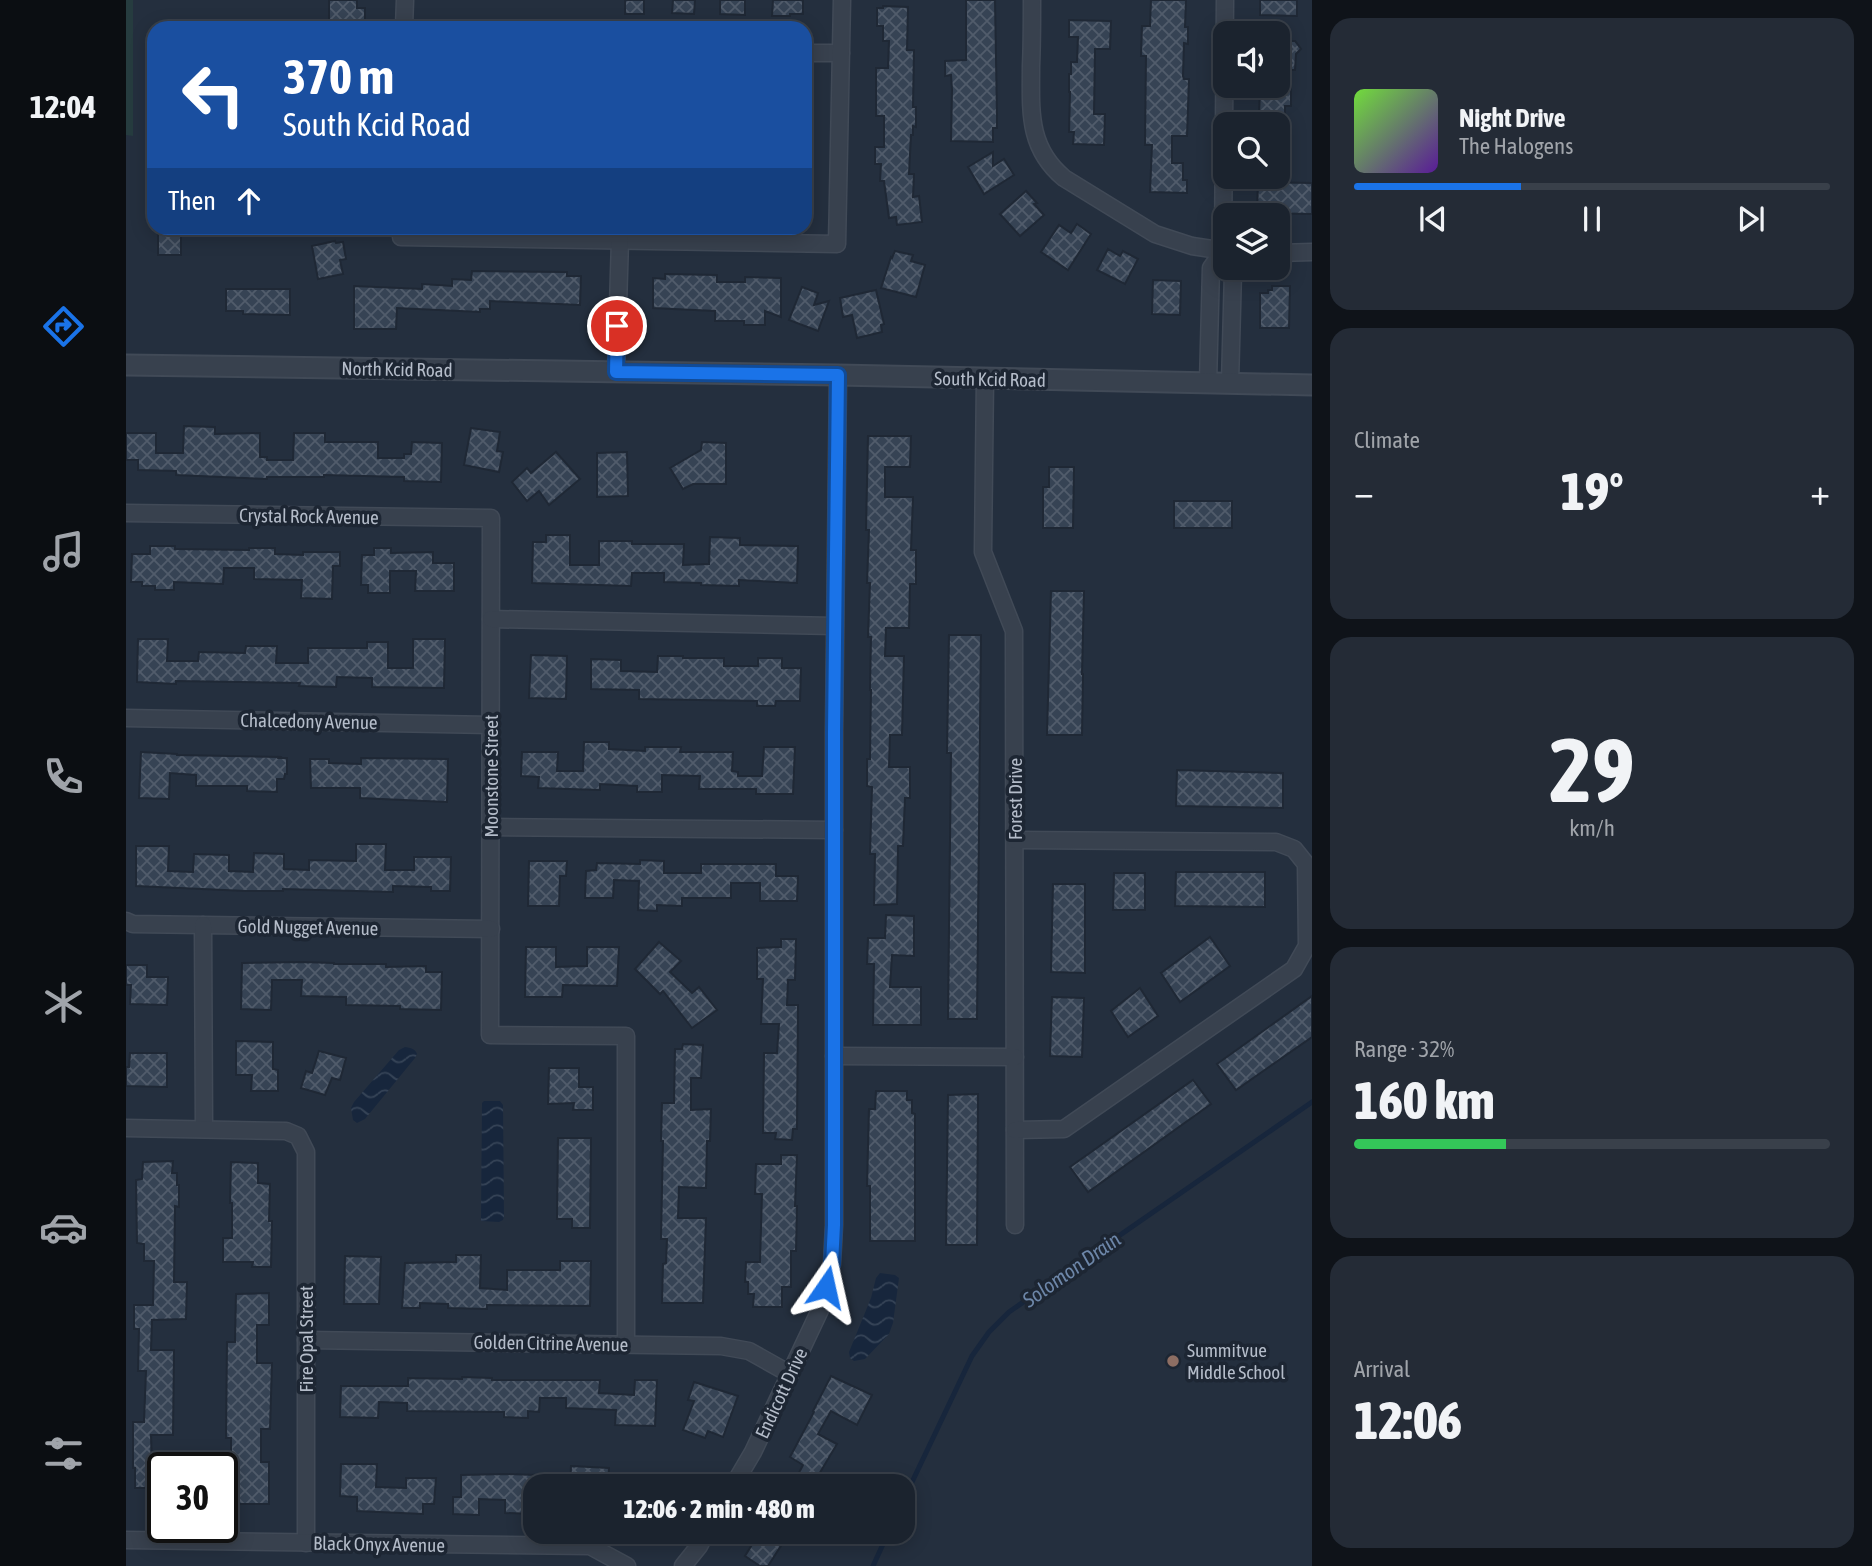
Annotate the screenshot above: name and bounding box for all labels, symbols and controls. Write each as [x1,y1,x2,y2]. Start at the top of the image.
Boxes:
map controls [1213,21,1290,280]
button: sound [1213,21,1290,98]
text: 370 m [283,48,394,104]
icon: left [168,49,259,140]
text: 12:04 [30,88,96,125]
text: Night Drive [1459,103,1566,133]
text: South Kcid Road [283,106,471,143]
button: search [1213,112,1290,189]
text: The Halogens [1459,133,1573,159]
icon: ahead [230,182,268,220]
text: Then [168,186,216,216]
icon: previous [1414,200,1452,238]
icon: pause [1573,200,1611,238]
icon: next [1732,200,1770,238]
button: layers [1213,203,1290,280]
pin [587,296,647,356]
icon: directions [39,302,88,351]
icon: arrive [598,307,636,345]
street label: North Kcid Road [341,357,453,381]
street label: South Kcid Road [934,367,1046,391]
text: Climate [1354,427,1420,453]
text: 19° [1560,461,1624,521]
text: − [1354,470,1374,513]
text: + [1810,470,1830,513]
street label: Crystal Rock Avenue [239,504,379,528]
icon: music [39,527,88,576]
street label: Chalcedony Avenue [240,709,378,733]
street label: Moonstone Street [480,715,502,837]
text: 29 [1549,717,1635,821]
icon: phone [39,752,88,801]
street label: Forest Drive [1004,758,1026,840]
text: km/h [1569,815,1615,841]
street label: Gold Nugget Avenue [237,915,379,939]
icon: climate [39,978,88,1027]
text: Range · 32% [1354,1036,1454,1062]
text: 160 km [1354,1070,1495,1130]
icon: car [39,1203,88,1252]
water label: Solomon Drain [1017,1226,1125,1312]
position arrow [789,1250,863,1324]
street label: Fire Opal Street [295,1285,317,1393]
street label: Golden Citrine Avenue [473,1331,629,1355]
place label: Summitvue Middle School [1187,1339,1285,1383]
street label: Endicott Drive [751,1344,811,1442]
marker: Summitvue Middle School [1165,1353,1181,1369]
text: Arrival [1354,1356,1410,1382]
text: 12:06 [1354,1390,1462,1450]
icon: filters [39,1429,88,1478]
speed limit sign: 30 [147,1452,238,1543]
text: 12:06 · 2 min · 480 m [623,1494,815,1524]
street label: Black Onyx Avenue [313,1532,445,1556]

